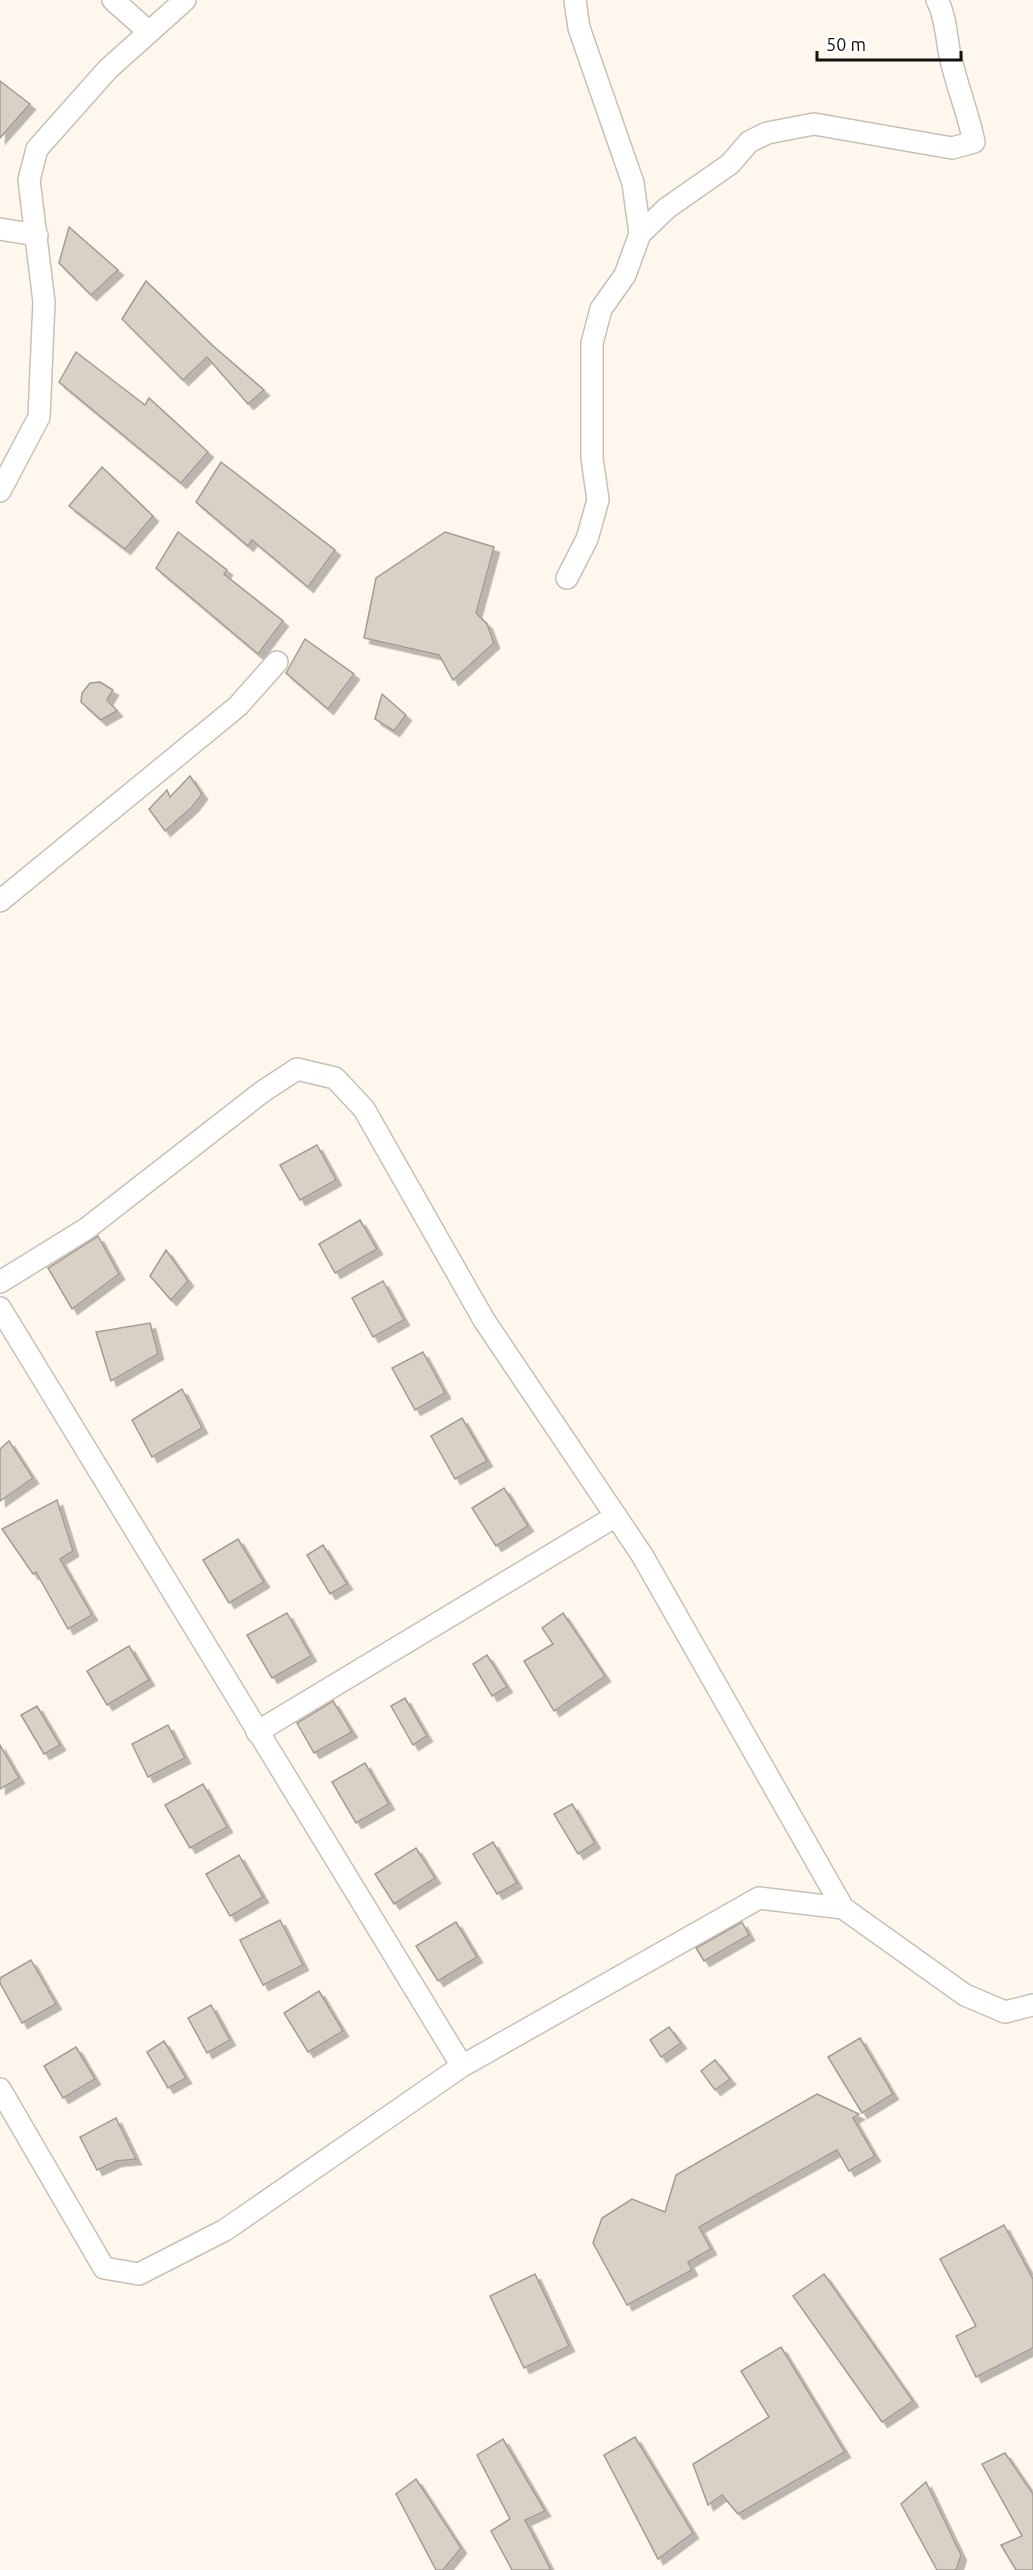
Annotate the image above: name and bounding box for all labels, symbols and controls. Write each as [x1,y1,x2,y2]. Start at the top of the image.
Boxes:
scale bar [817,24,961,62]
text: 50 m [826,34,866,54]

